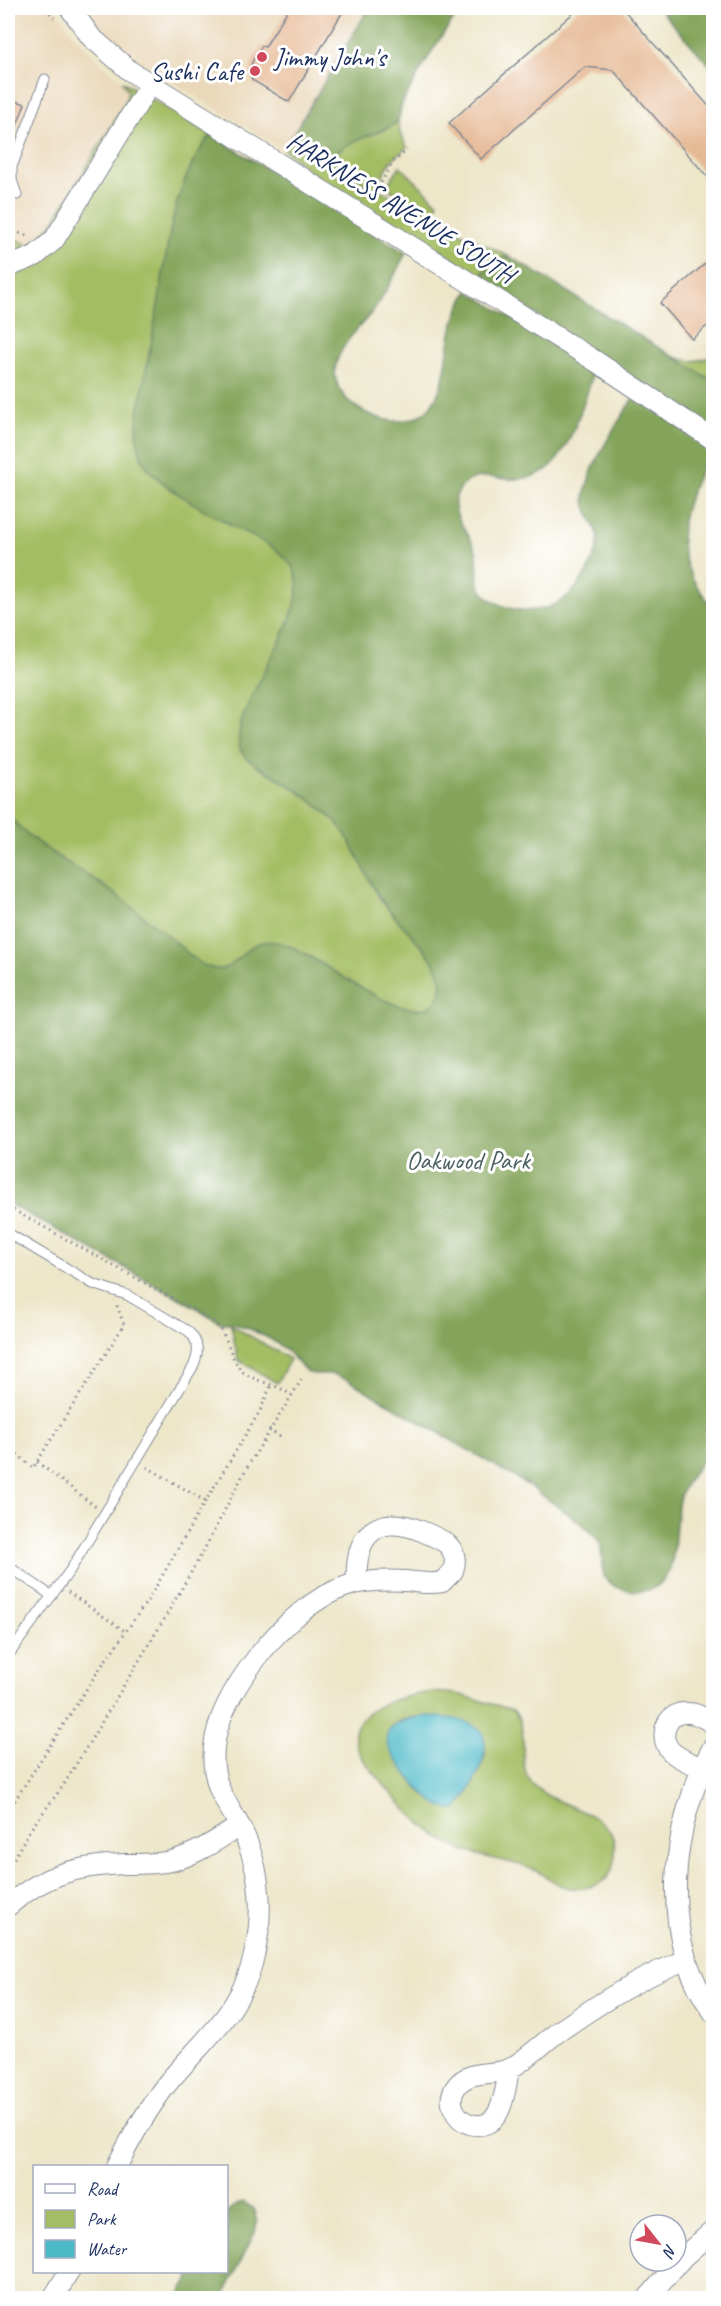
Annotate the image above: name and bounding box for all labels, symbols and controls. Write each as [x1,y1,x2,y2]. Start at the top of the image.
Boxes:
place label: Jimmy John's [272,41,388,74]
marker: Jimmy John's [255,50,269,64]
place label: Sushi Cafe [150,55,246,88]
marker: Sushi Cafe [248,64,262,78]
street label: HARKNESS AVENUE SOUTH [281,124,524,293]
park label: Oakwood Park [406,1144,531,1177]
legend [33,2165,228,2273]
text: Road [87,2178,120,2200]
text: Park [87,2208,117,2230]
north arrow [628,2213,688,2273]
text: Water [87,2238,128,2260]
text: N [657,2241,681,2262]

